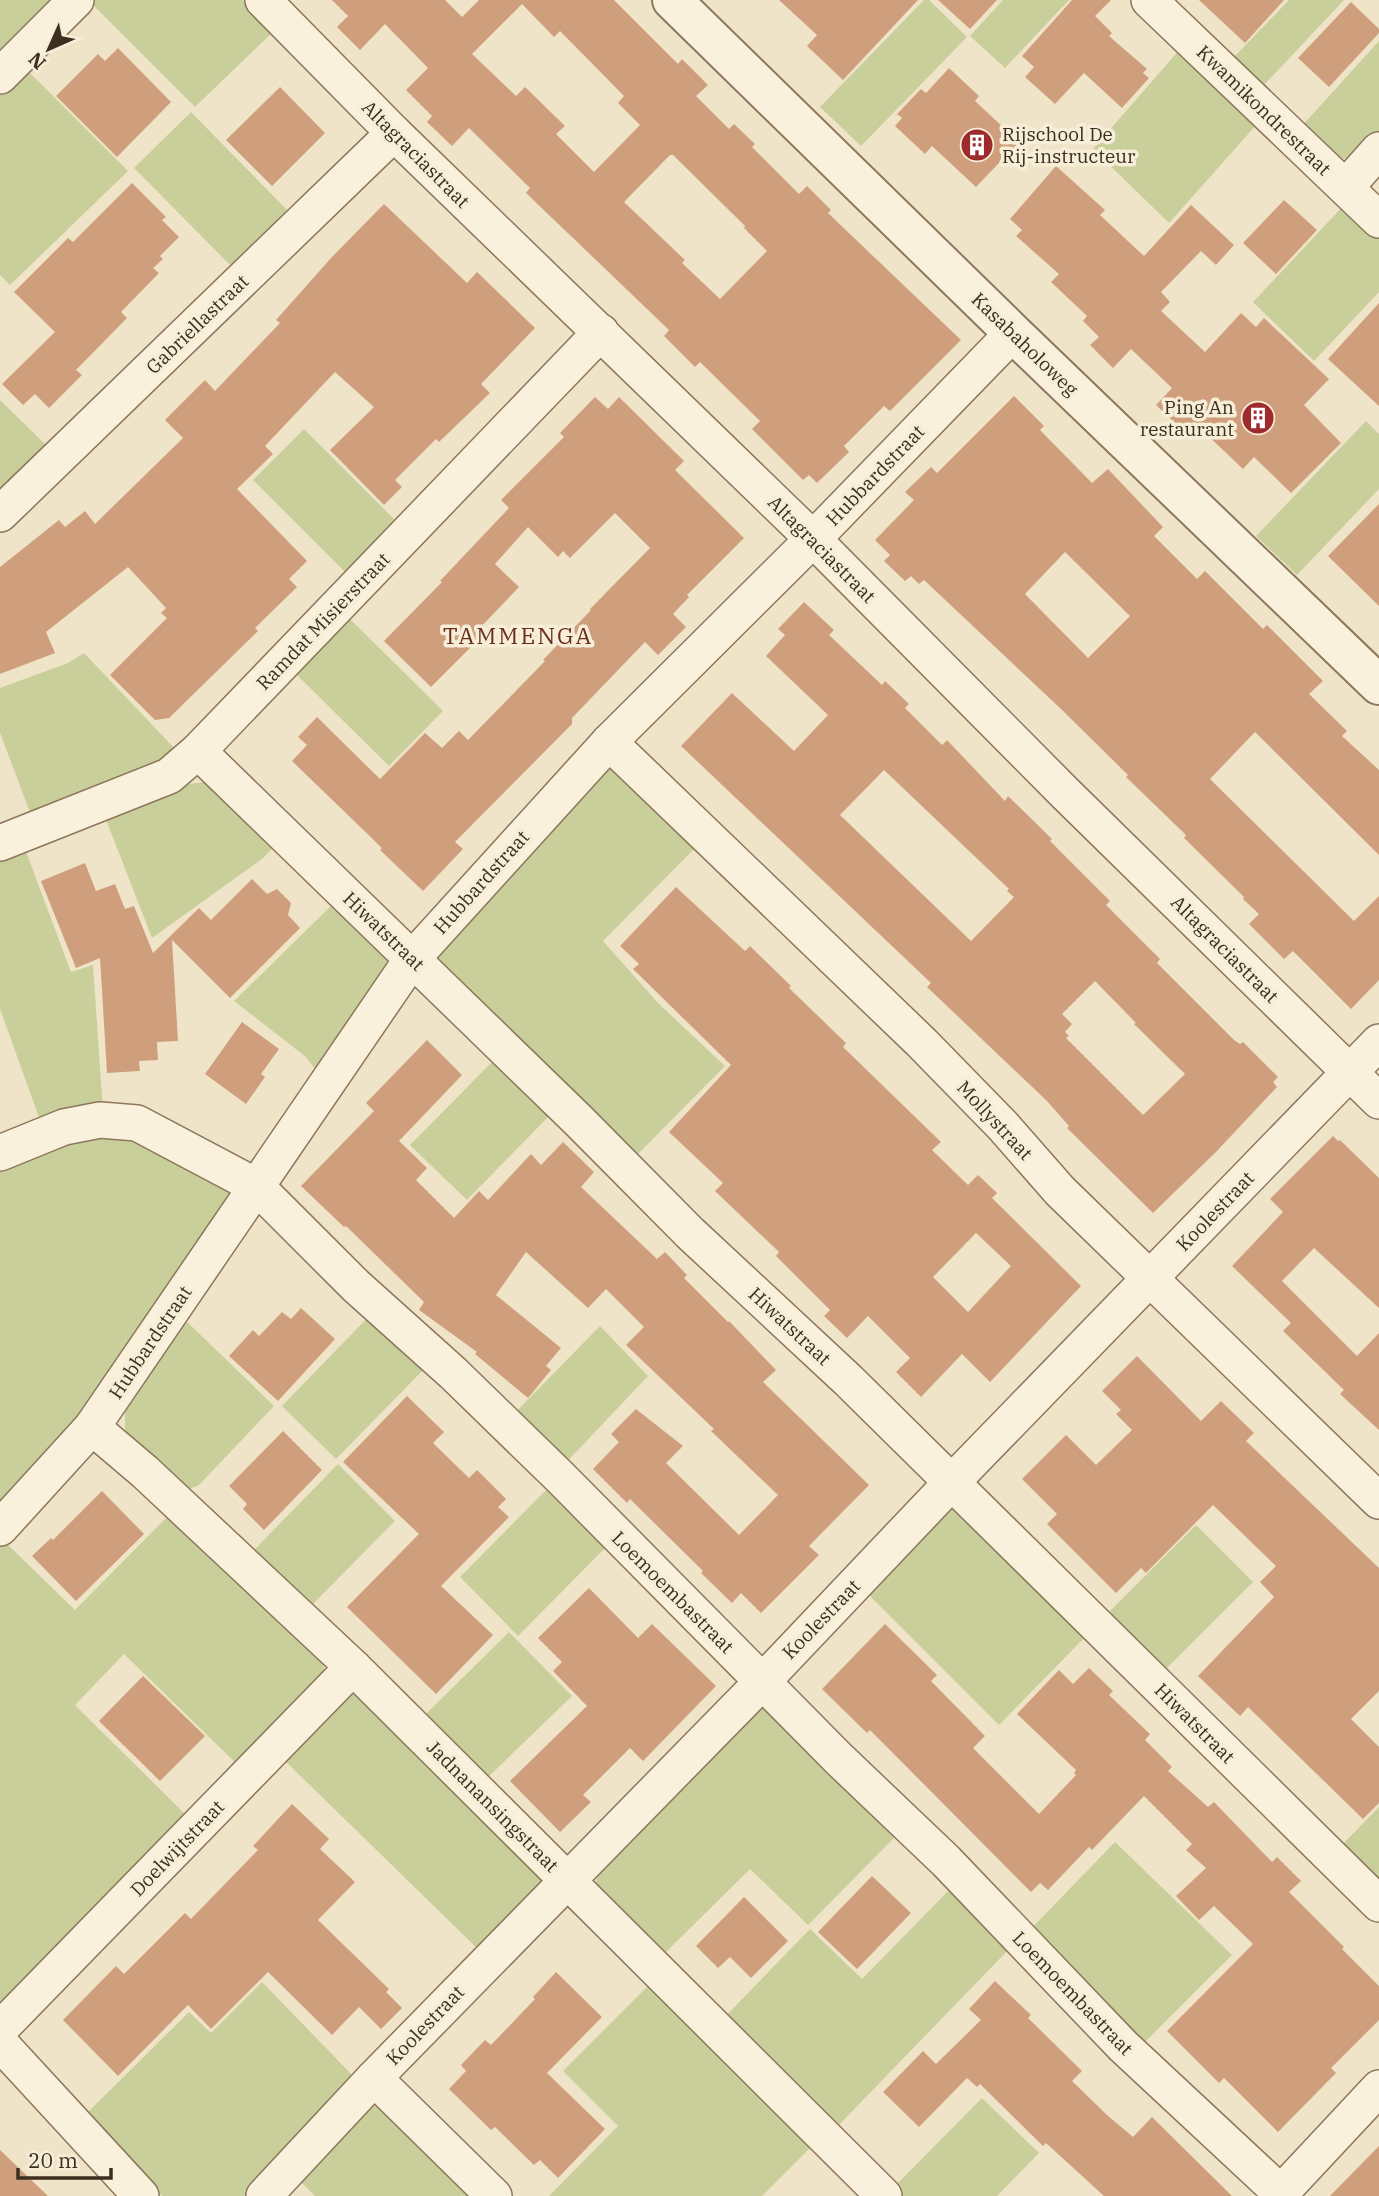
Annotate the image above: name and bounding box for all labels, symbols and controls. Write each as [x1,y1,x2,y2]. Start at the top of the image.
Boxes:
north arrow [14,14,84,84]
street label: Kwamikondrestraat [1192,40,1336,180]
text: N [23,47,51,75]
street label: Altagraciastraat [357,95,475,213]
place label: Rijschool De Rij-instructeur [1002,122,1136,168]
building icon: Rijschool De Rij-instructeur [958,126,996,164]
street label: Gabriellastraat [141,269,253,379]
street label: Kasabaholoweg [967,287,1084,401]
place label: Ping An restaurant [1140,395,1234,441]
building icon: Ping An restaurant [1239,399,1277,437]
street label: Hubbardstraat [821,419,930,531]
street label: Altagraciastraat [763,490,881,608]
street label: Ramdat Misierstraat [251,547,395,695]
district label: TAMMENGA [443,620,593,650]
street label: Hubbardstraat [428,825,534,939]
street label: Hiwatstraat [338,886,430,976]
street label: Altagraciastraat [1166,890,1284,1008]
street label: Mollystraat [952,1075,1038,1165]
street label: Koolestraat [1171,1166,1259,1256]
street label: Hubbardstraat [103,1281,197,1403]
street label: Hiwatstraat [744,1282,836,1370]
street label: Loemoembastraat [607,1526,739,1658]
street label: Koolestraat [777,1574,865,1664]
street label: Hiwatstraat [1150,1678,1240,1768]
street label: Jadnanansingstraat [422,1735,564,1877]
street label: Doelwijtstraat [125,1795,229,1901]
street label: Loemoembastraat [1008,1926,1138,2060]
street label: Koolestraat [381,1980,469,2070]
scale bar [18,2136,110,2180]
text: 20 m [28,2146,78,2174]

